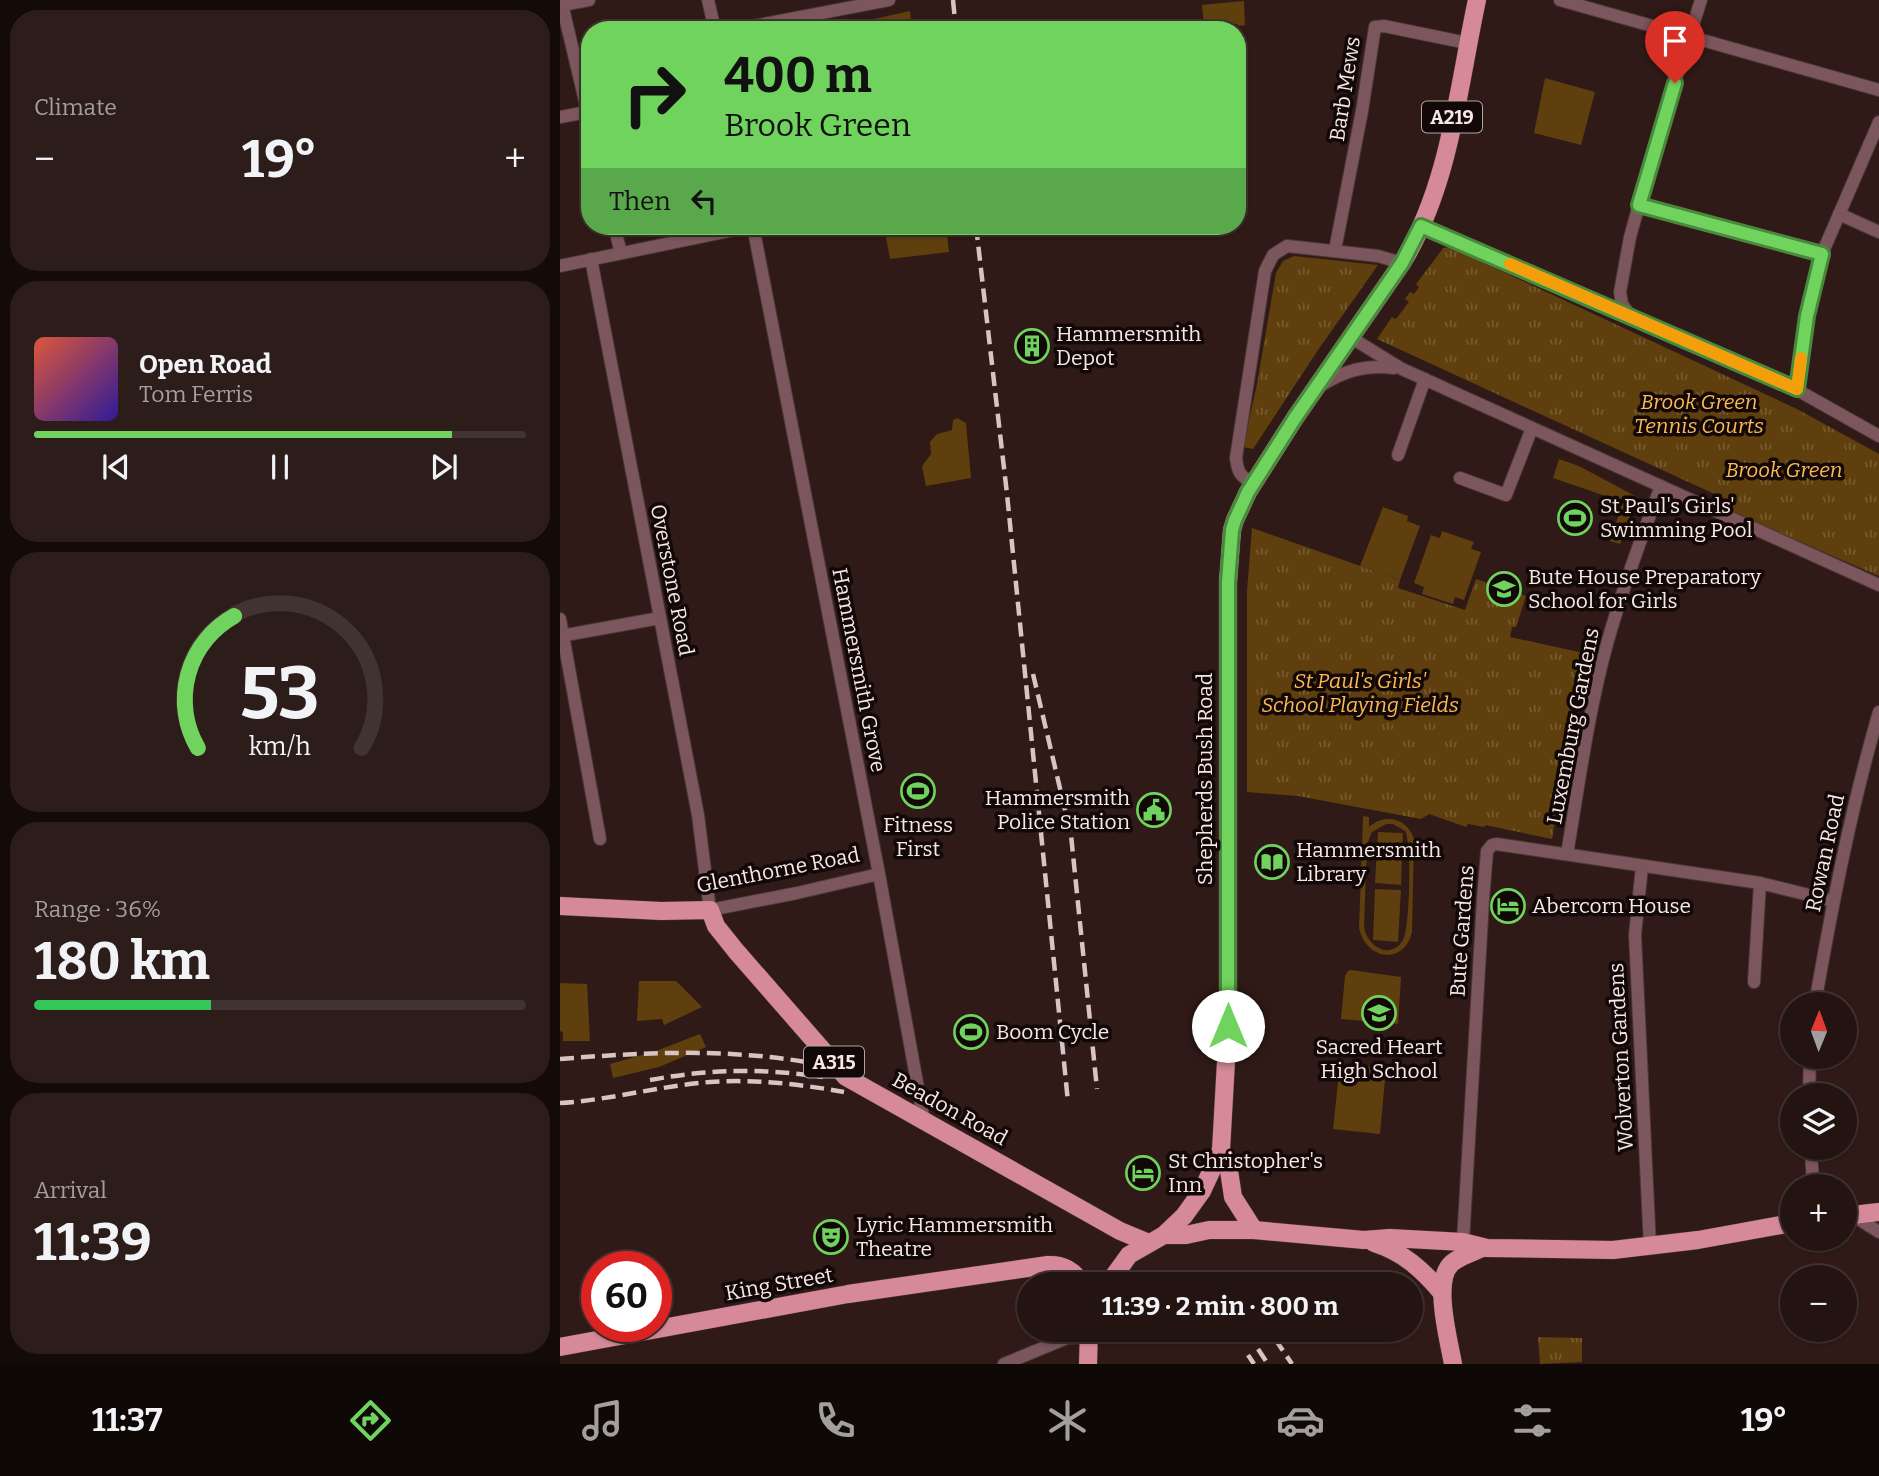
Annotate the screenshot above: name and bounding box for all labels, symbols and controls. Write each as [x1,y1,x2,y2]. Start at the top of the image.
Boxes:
pin [1645,11,1705,83]
icon: arrive [1656,22,1694,60]
street label: Barb Mews [1324,35,1366,143]
text: 400 m [724,46,872,105]
icon: right [609,49,700,140]
text: Climate [34,93,117,121]
road number: A219 [1422,102,1482,132]
text: Brook Green [724,106,911,144]
text: 19° [242,128,317,191]
text: − [34,136,55,182]
text: + [504,136,526,182]
icon: left [685,182,723,220]
text: Then [609,186,671,217]
place label: Hammersmith Depot [1056,321,1201,371]
building icon: Hammersmith Depot [1013,327,1051,365]
text: Open Road [139,349,271,380]
text: Tom Ferris [139,380,253,408]
park label: Brook Green Tennis Courts [1634,389,1764,439]
icon: previous [97,448,135,486]
icon: pause [261,448,299,486]
icon: next [425,448,463,486]
park label: Brook Green [1725,457,1843,483]
place label: St Paul's Girls' Swimming Pool [1600,493,1753,543]
sports icon: St Paul's Girls' Swimming Pool [1556,499,1594,537]
street label: Overstone Road [645,502,699,658]
place label: Bute House Preparatory School for Girls [1528,564,1762,614]
street label: Hammersmith Grove [826,566,892,774]
school or university icon: Bute House Preparatory School for Girls [1485,570,1523,608]
street label: Luxemburg Gardens [1541,626,1605,826]
text: 53 [240,650,320,737]
park label: St Paul's Girls' School Playing Fields [1261,668,1459,718]
street label: Shepherds Bush Road [1192,673,1218,885]
text: km/h [249,732,311,762]
sports icon: Fitness First [899,772,937,810]
place label: Hammersmith Police Station [985,785,1130,835]
public building icon: Hammersmith Police Station [1135,791,1173,829]
street label: Rowan Road [1800,792,1850,914]
place label: Fitness First [883,812,953,862]
place label: Hammersmith Library [1296,837,1441,887]
street label: Glenthorne Road [694,841,862,899]
library icon: Hammersmith Library [1253,843,1291,881]
street label: Bute Gardens [1444,864,1480,998]
hotel icon: Abercorn House [1489,887,1527,925]
place label: Abercorn House [1532,893,1691,919]
text: Range · 36% [34,895,161,923]
text: 180 km [34,930,210,993]
street label: Wolverton Gardens [1603,962,1639,1152]
position arrow [1191,989,1265,1063]
north arrow [1780,992,1857,1069]
map controls [1780,992,1857,1342]
school or university icon: Sacred Heart High School [1360,994,1398,1032]
sports icon: Boom Cycle [952,1013,990,1051]
place label: Boom Cycle [996,1019,1109,1045]
place label: Sacred Heart High School [1315,1034,1443,1084]
road number: A315 [804,1046,864,1078]
street label: Beadon Road [888,1067,1012,1151]
button: layers [1780,1083,1857,1160]
place label: St Christopher's Inn [1168,1148,1323,1198]
hotel icon: St Christopher's Inn [1124,1154,1162,1192]
button: + [1780,1174,1857,1251]
text: Arrival [34,1176,107,1204]
text: 11:39 [34,1211,152,1274]
place label: Lyric Hammersmith Theatre [856,1212,1053,1262]
theatre icon: Lyric Hammersmith Theatre [812,1218,850,1256]
speed limit sign: 60 [581,1251,672,1342]
street label: King Street [723,1262,835,1306]
button: − [1780,1265,1857,1342]
text: 11:39 · 2 min · 800 m [1102,1291,1339,1322]
icon: directions [346,1396,395,1445]
icon: music [578,1396,627,1445]
icon: phone [811,1396,860,1445]
icon: climate [1043,1396,1092,1445]
icon: car [1276,1396,1325,1445]
icon: filters [1508,1396,1557,1445]
text: 11:37 [92,1401,162,1439]
text: 19° [1741,1401,1787,1439]

